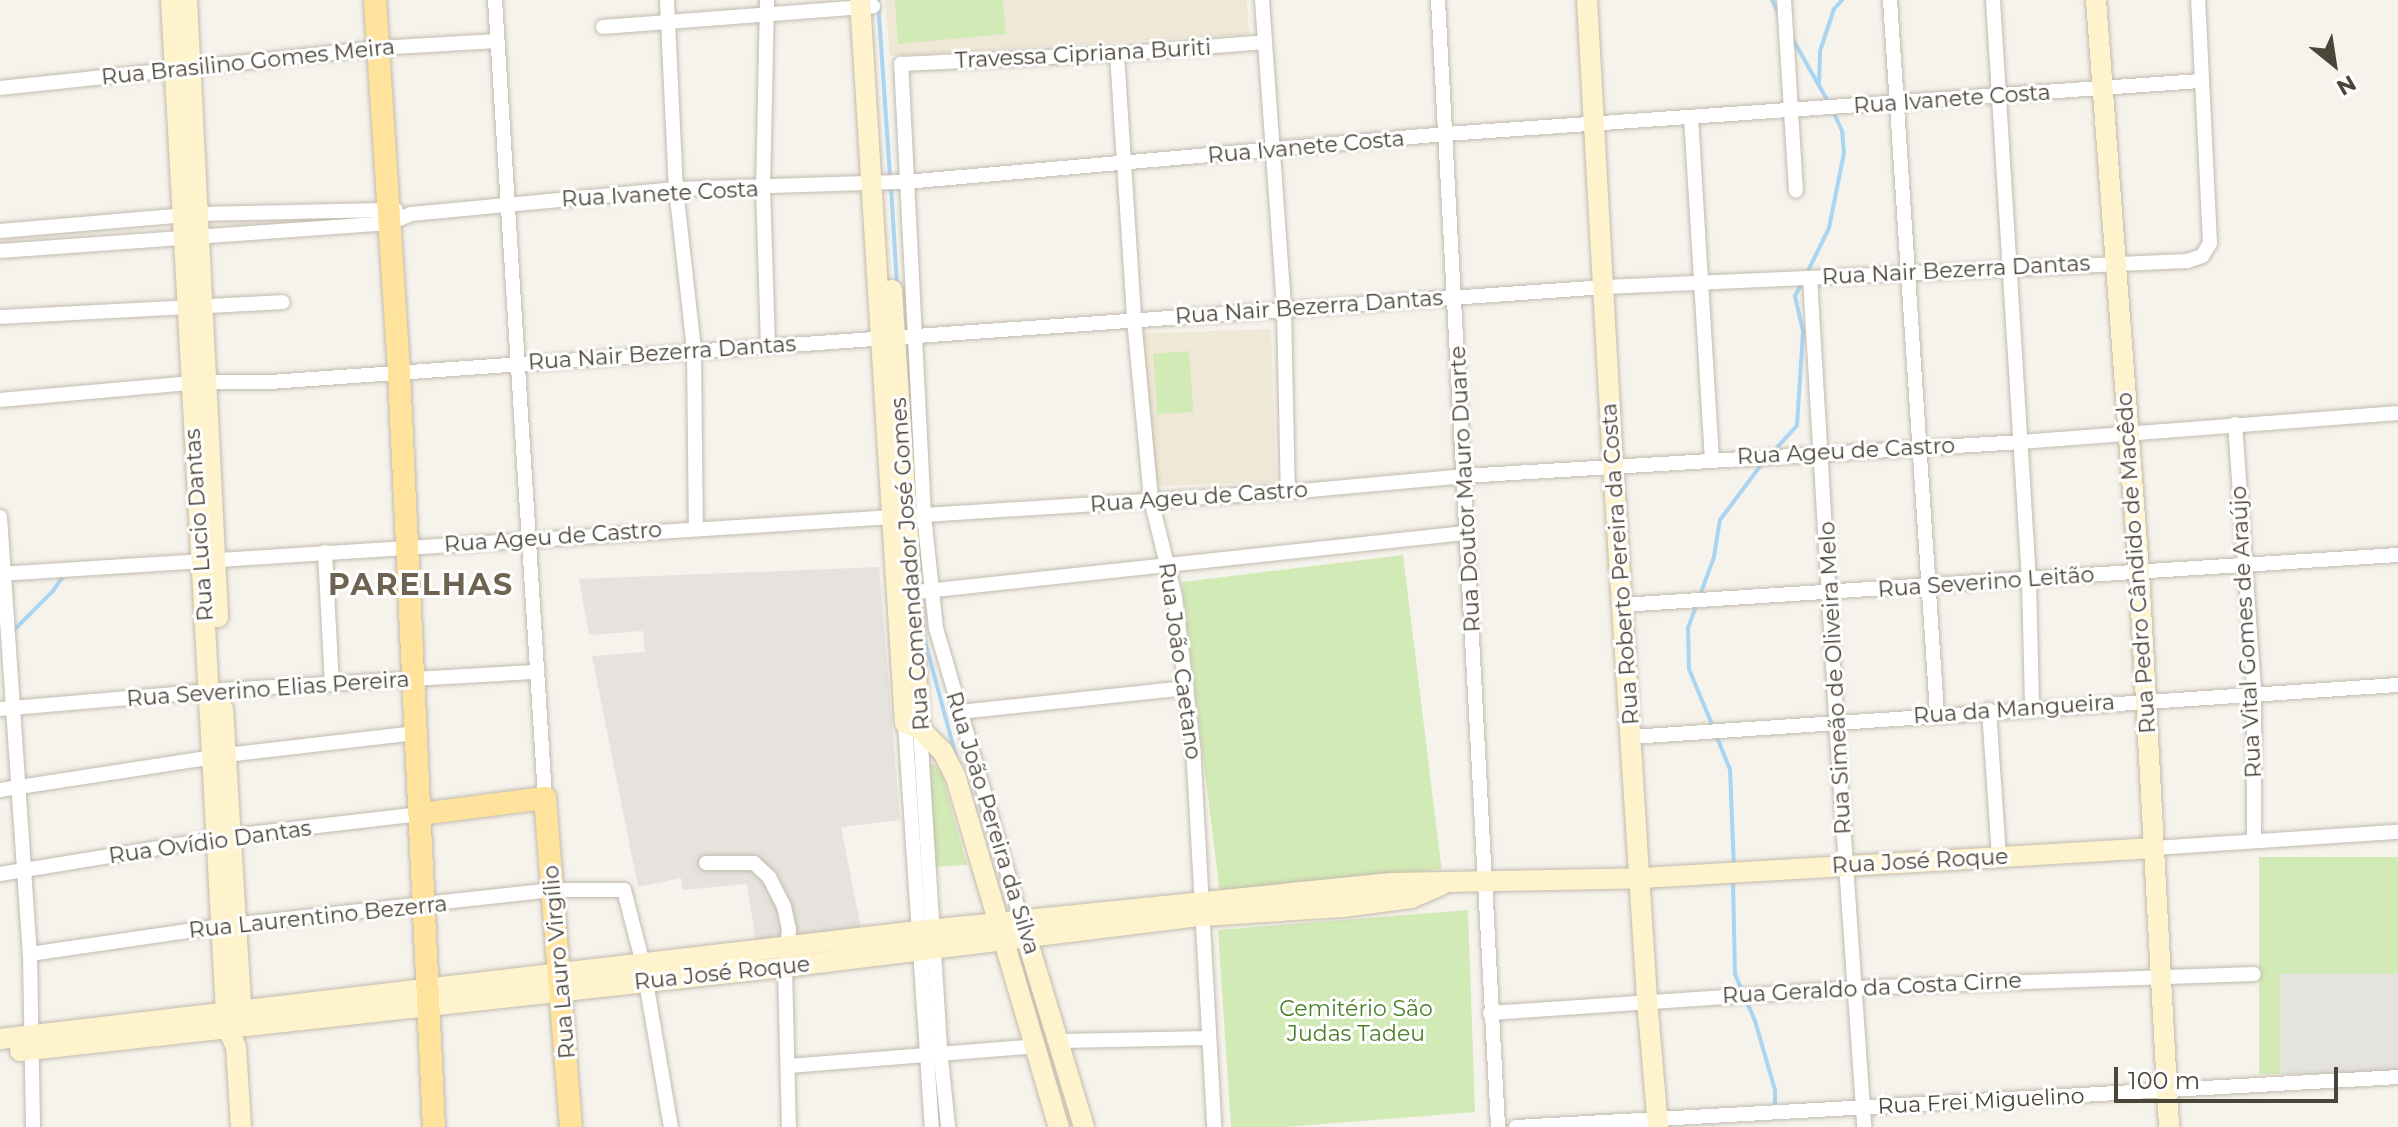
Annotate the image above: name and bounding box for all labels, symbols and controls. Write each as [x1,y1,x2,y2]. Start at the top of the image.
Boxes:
north arrow [2294,24,2374,104]
street label: Rua Brasilino Gomes Meira [100,33,396,91]
street label: Travessa Cipriana Buriti [954,34,1212,74]
text: N [2332,69,2361,101]
street label: Rua Ivanete Costa [1853,79,2051,119]
street label: Rua Ivanete Costa [1207,125,1405,169]
street label: Rua Ivanete Costa [561,176,759,212]
street label: Rua Nair Bezerra Dantas [1821,250,2091,290]
street label: Rua Nair Bezerra Dantas [1174,284,1444,330]
street label: Rua Nair Bezerra Dantas [527,330,797,376]
street label: Rua Doutor Mauro Duarte [1444,345,1486,633]
street label: Rua Pedro Cândido de Macêdo [2111,392,2161,734]
street label: Rua Comendador José Gomes [885,397,935,731]
street label: Rua Roberto Pereira da Costa [1596,402,1644,726]
street label: Rua Lucio Dantas [179,428,219,622]
street label: Rua Ageu de Castro [1736,432,1956,470]
street label: Rua Ageu de Castro [1089,476,1309,518]
street label: Rua Vital Gomes de Araújo [2225,485,2267,779]
street label: Rua Ageu de Castro [443,516,663,558]
street label: Rua Simeão de Oliveira Melo [1814,521,1856,835]
street label: Rua João Caetano [1153,561,1207,761]
street label: Rua Severino Leitão [1877,561,2095,603]
district label: PARELHAS [328,567,514,603]
street label: Rua Severino Elias Pereira [126,666,410,712]
street label: Rua João Pereira da Silva [940,688,1046,958]
street label: Rua da Mangueira [1912,689,2116,729]
street label: Rua Ovídio Dantas [107,815,313,869]
street label: Rua José Roque [1831,843,2009,879]
street label: Rua Lauro Virgílio [537,864,581,1060]
street label: Rua Laurentino Bezerra [187,890,449,944]
street label: Rua José Roque [633,951,811,995]
street label: Rua Geraldo da Costa Cirne [1722,967,2022,1009]
park label: Cemitério São Judas Tadeu [1279,995,1433,1046]
scale bar [2118,1051,2342,1101]
text: 100 m [2128,1066,2200,1095]
street label: Rua Frei Miguelino [1877,1082,2085,1120]

